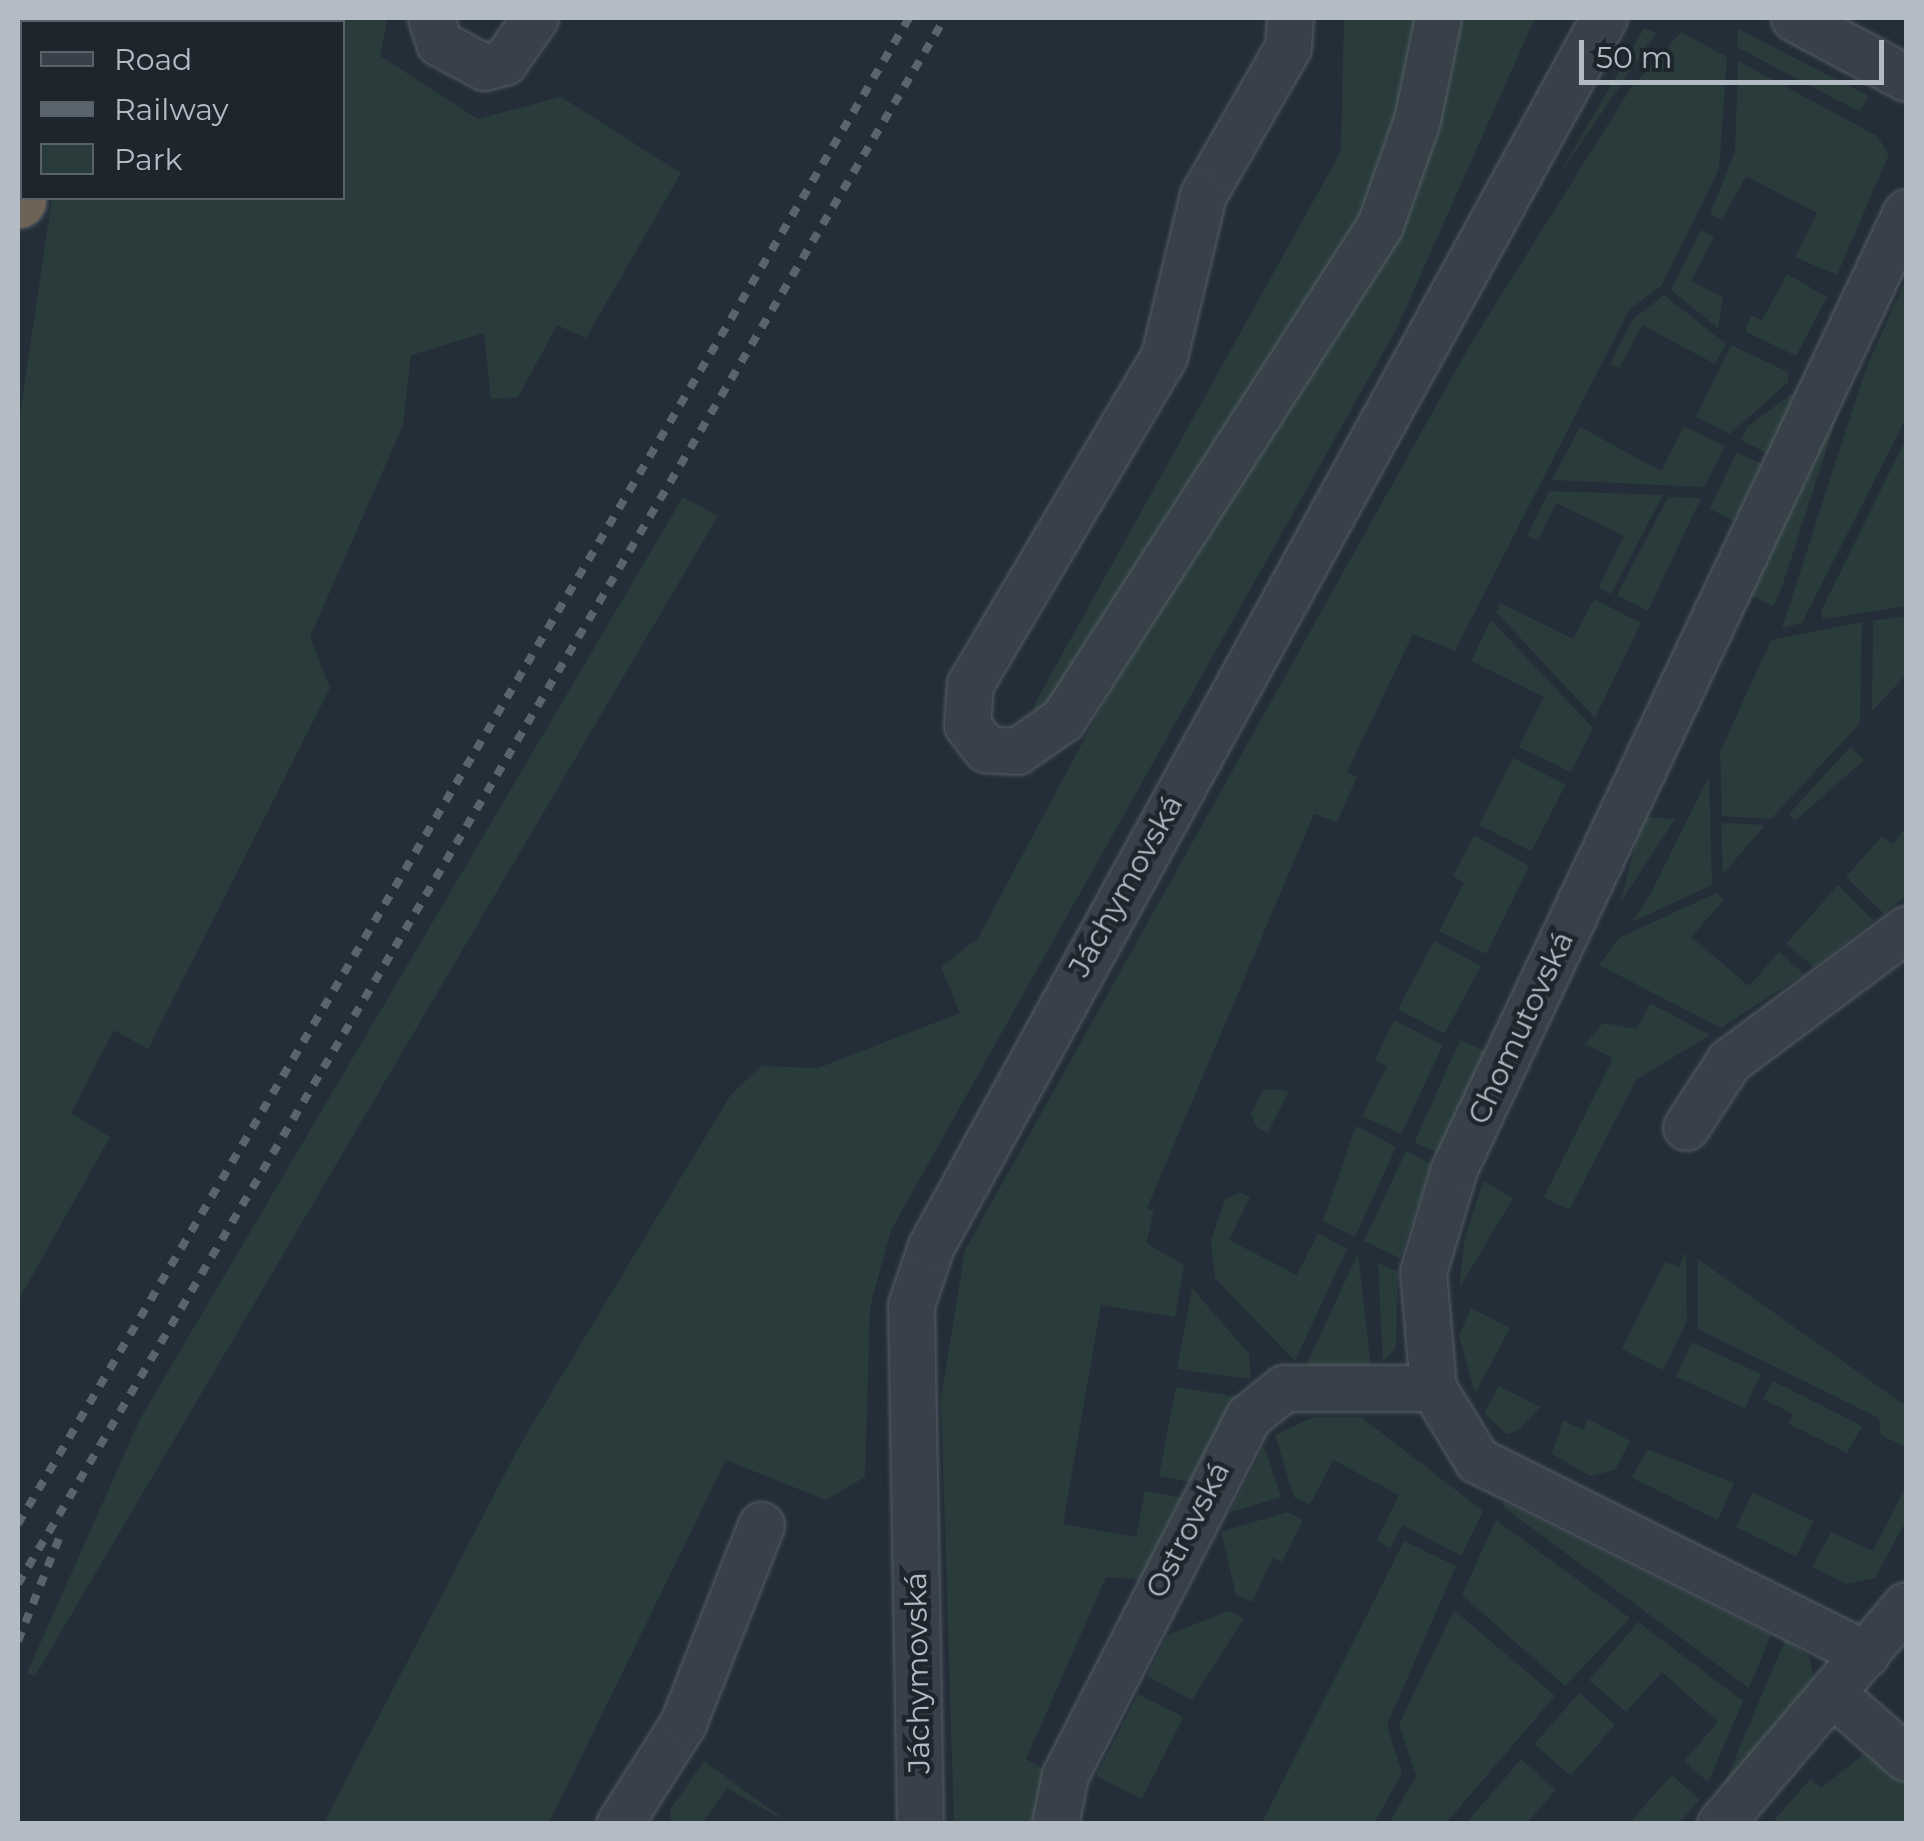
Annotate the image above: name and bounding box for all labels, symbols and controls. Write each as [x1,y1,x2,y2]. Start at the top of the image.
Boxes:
legend [20,20,345,200]
scale bar [1584,20,1889,82]
text: 50 m [1596,39,1673,76]
text: Road [114,41,192,78]
text: Railway [114,91,229,128]
text: Park [114,141,183,178]
street label: Jáchymovská [1061,789,1191,983]
street label: Chomutovská [1461,926,1581,1130]
street label: Ostrovská [1138,1456,1238,1604]
street label: Jáchymovská [898,1572,938,1774]

